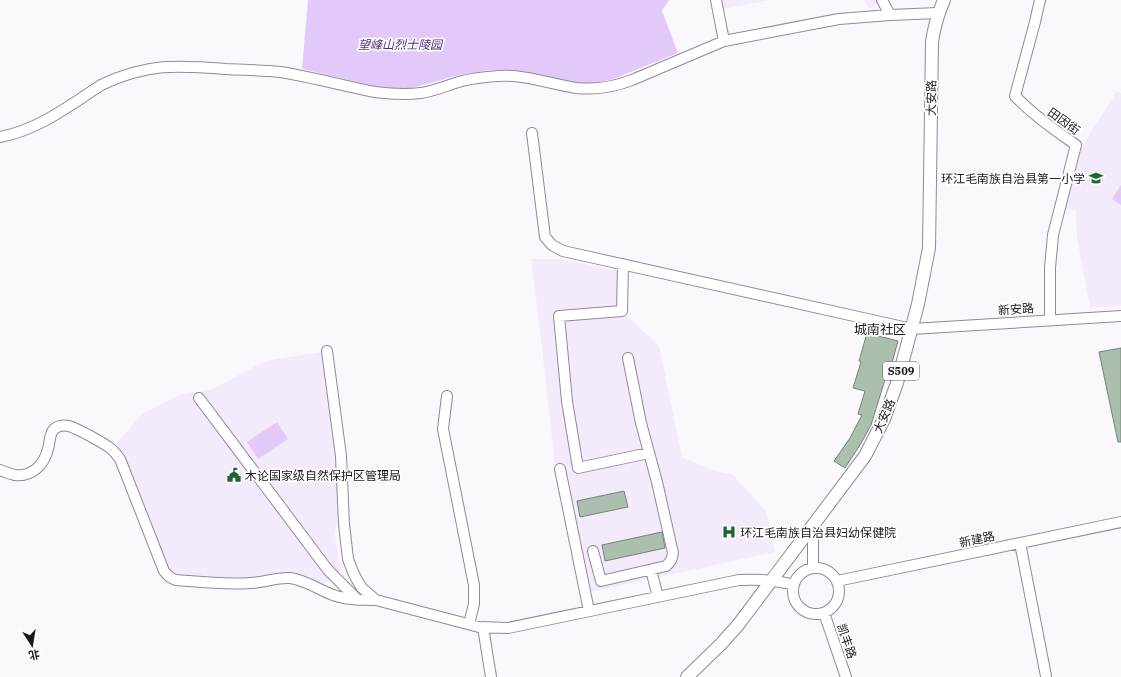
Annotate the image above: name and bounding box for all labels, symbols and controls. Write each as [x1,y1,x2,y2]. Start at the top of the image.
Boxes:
park label: 望峰山烈士陵园 [358,37,444,52]
street label: 大安路 [923,80,939,116]
street label: 田因街 [1045,104,1083,138]
school or university icon: 环江毛南族自治县第一小学 [1088,170,1104,186]
place label: 环江毛南族自治县第一小学 [941,171,1085,186]
street label: 新安路 [998,300,1034,318]
district label: 城南社区 [854,321,906,338]
road number: S509 [883,362,919,380]
street label: 大安路 [870,396,898,436]
public building icon: 木论国家级自然保护区管理局 [226,467,242,483]
place label: 木论国家级自然保护区管理局 [245,468,401,483]
hospital icon: 环江毛南族自治县妇幼保健院 [721,524,737,540]
place label: 环江毛南族自治县妇幼保健院 [740,525,896,540]
street label: 新建路 [958,528,996,550]
street label: 凯丰路 [834,622,860,660]
north arrow [12,625,52,665]
text: 北 [27,647,41,663]

